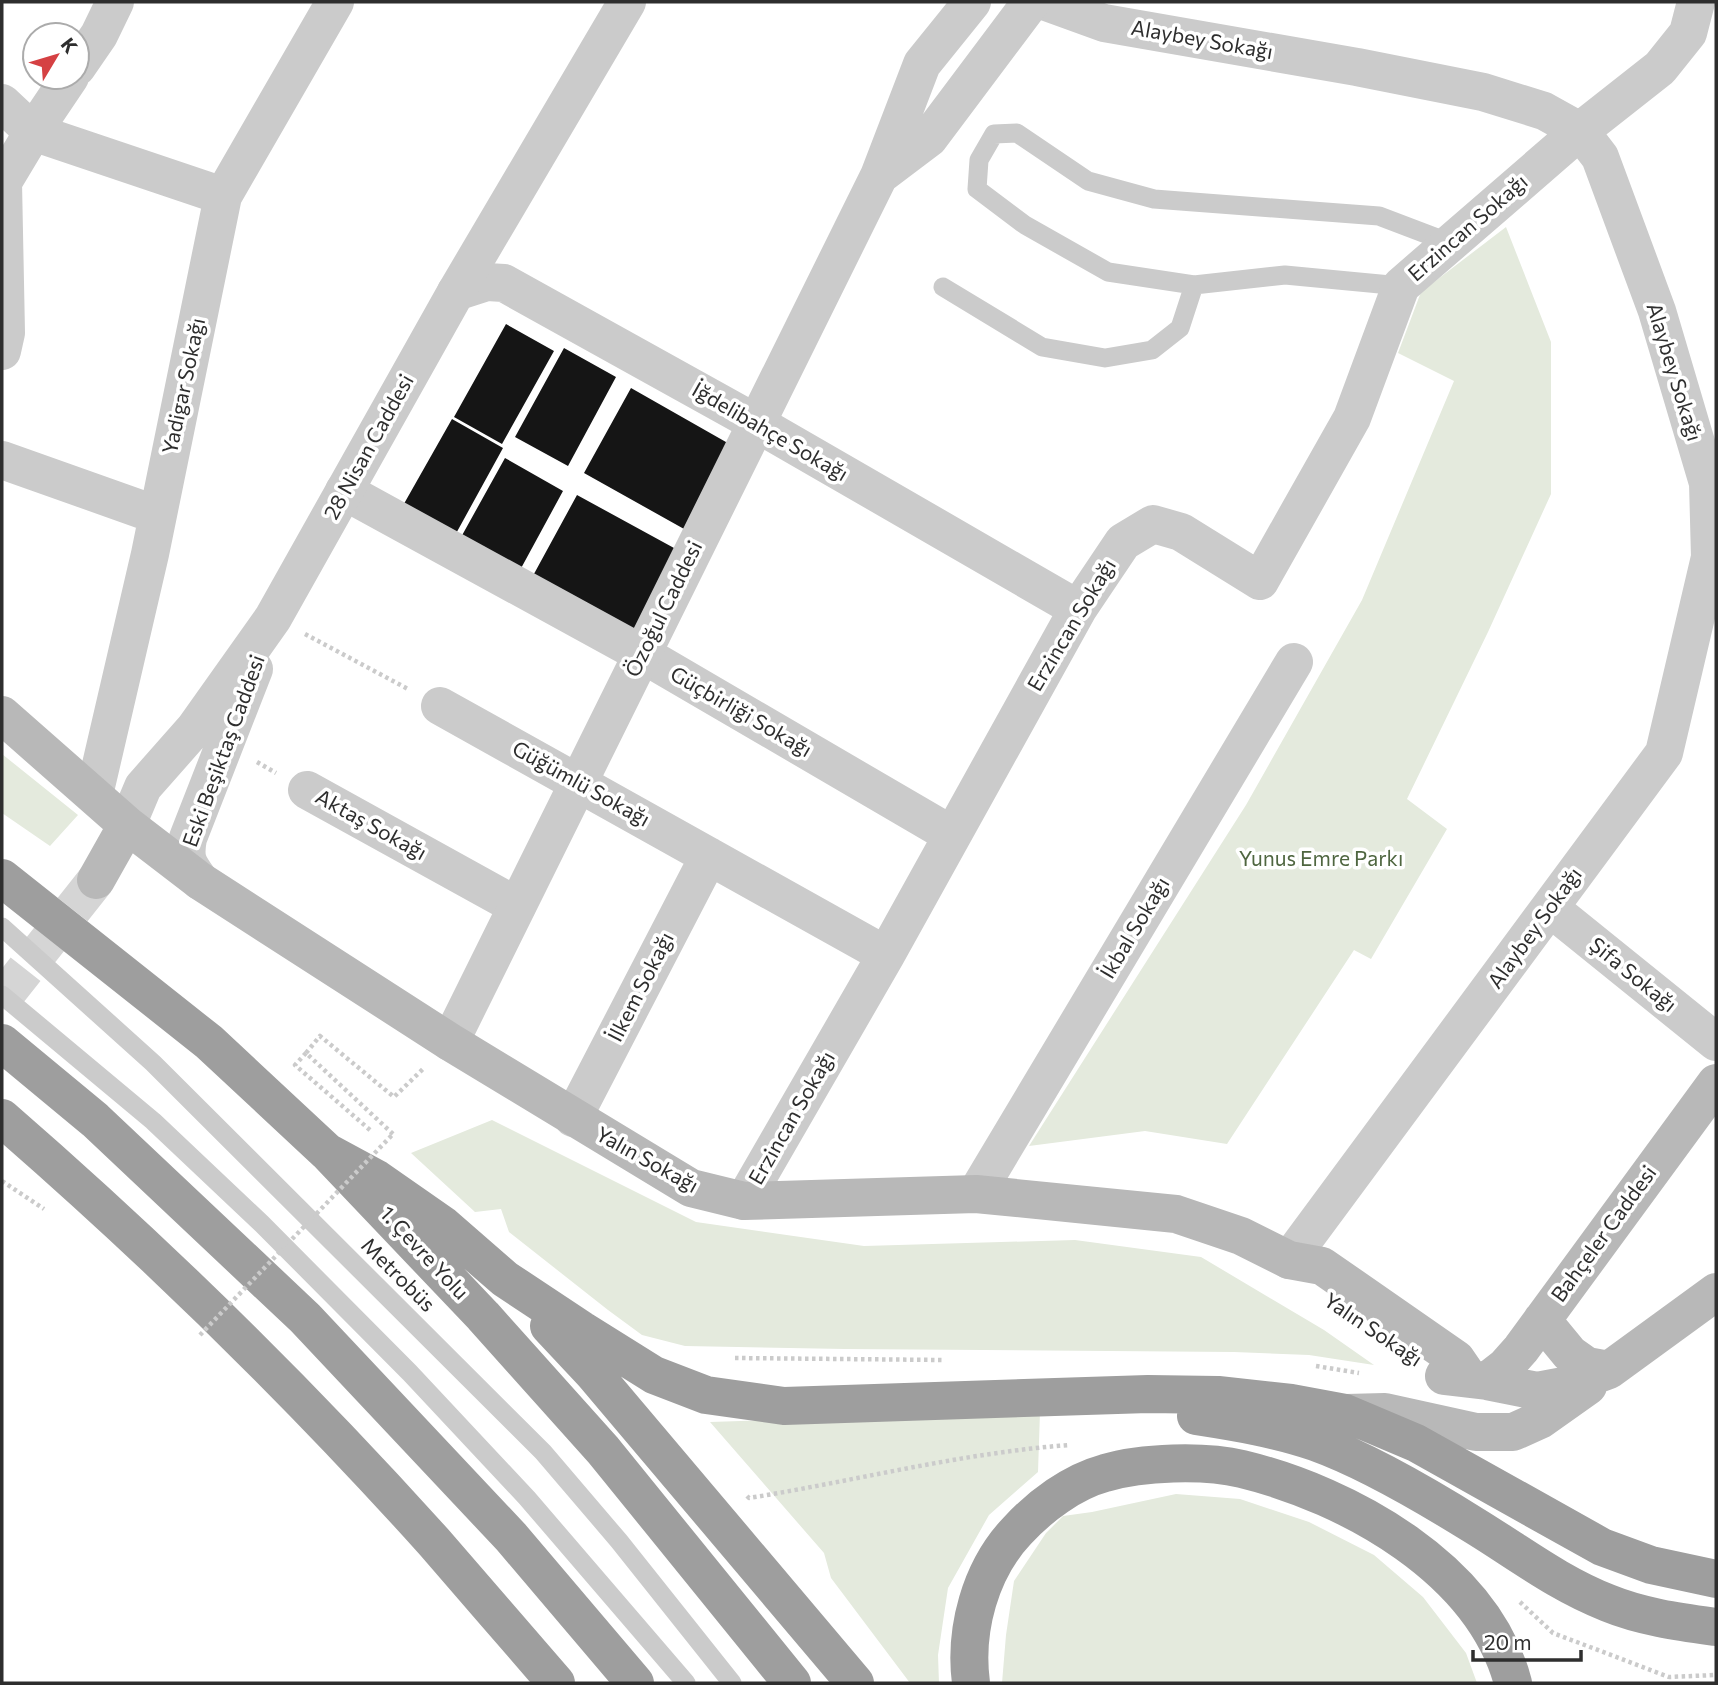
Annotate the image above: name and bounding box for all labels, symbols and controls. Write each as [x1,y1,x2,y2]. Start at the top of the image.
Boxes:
street label: Alaybey Sokağı [1129,14,1275,63]
north arrow [21,21,91,91]
text: K [57,33,83,58]
street label: Erzincan Sokağı [1402,168,1532,286]
street label: Alaybey Sokağı [1642,299,1708,444]
street label: Yadigar Sokağı [156,315,209,456]
street label: 28 Nisan Caddesi [318,369,418,523]
street label: İğdelibahçe Sokağı [688,376,853,486]
street label: Özoğul Caddesi [619,536,706,680]
street label: Erzincan Sokağı [1021,553,1120,695]
street label: Eski Beşiktaş Caddesi [176,651,269,850]
street label: Güçbirliği Sokağı [667,660,817,761]
street label: Güğümlü Sokağı [508,735,655,831]
street label: Aktaş Sokağı [312,783,432,864]
park label: Yunus Emre Parkı [1239,845,1403,870]
street label: Alaybey Sokağı [1481,862,1586,993]
street label: İkbal Sokağı [1094,872,1174,983]
street label: İlkem Sokağı [601,927,678,1045]
street label: Şifa Sokağı [1585,931,1683,1017]
street label: Erzincan Sokağı [742,1046,839,1189]
street label: Yalın Sokağı [592,1120,703,1197]
street label: Bahçeler Caddesi [1545,1160,1661,1306]
street label: 1. Çevre Yolu [376,1200,475,1304]
street label: Metrobüs [357,1232,441,1316]
street label: Yalın Sokağı [1320,1287,1428,1371]
scale bar [1473,1618,1582,1662]
text: 20 m [1484,1629,1532,1654]

